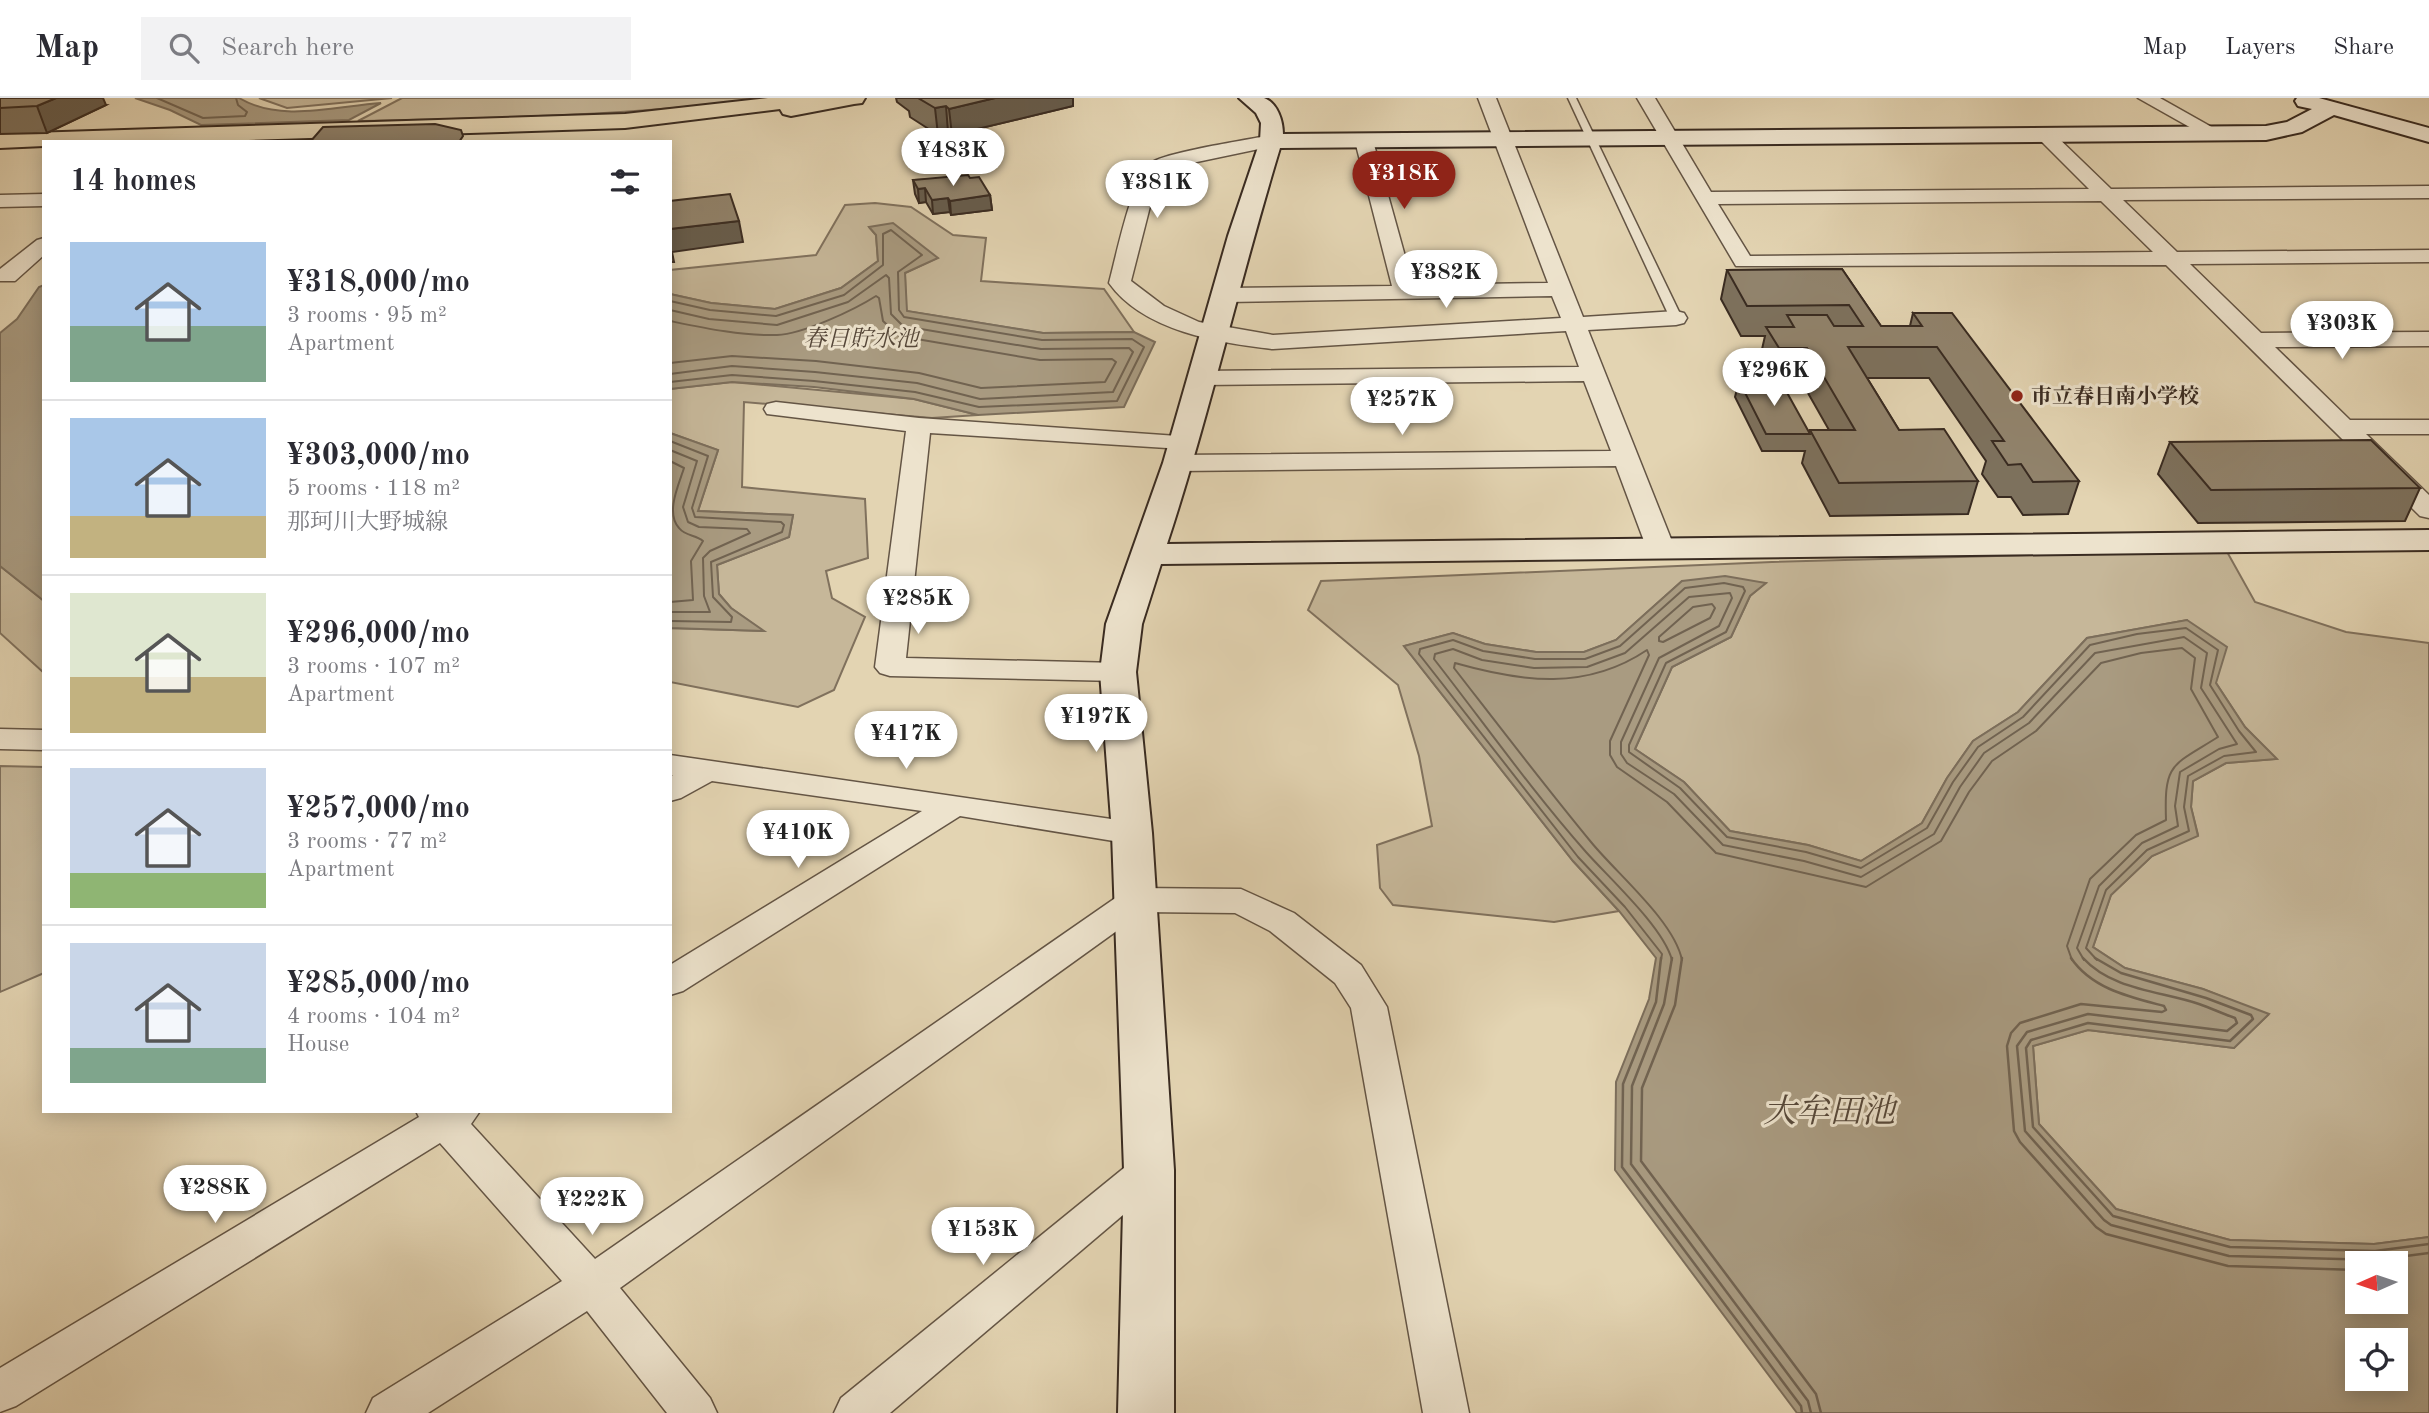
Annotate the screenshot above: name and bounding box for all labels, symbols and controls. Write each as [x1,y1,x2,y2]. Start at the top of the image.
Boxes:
search box [141,17,631,80]
icon: search [165,29,203,67]
text: Map [35,32,99,65]
text: Search here [221,35,354,61]
text: Map [2143,36,2187,60]
text: Layers [2225,36,2295,60]
text: Share [2333,36,2394,60]
pin: ¥483K [904,129,1002,188]
text: ¥483K [917,139,989,162]
pin: ¥318K [1355,152,1453,211]
pin: ¥381K [1108,160,1206,220]
text: ¥318K [1368,162,1440,185]
icon: filters [606,163,644,201]
text: 14 homes [70,167,196,197]
text: ¥381K [1121,171,1193,194]
pin: ¥382K [1397,250,1495,310]
text: ¥382K [1410,261,1482,284]
text: ¥318,000/mo [287,268,470,298]
icon: home [126,270,210,354]
pin: ¥303K [2293,302,2391,361]
text: 3 rooms · 95 m² [287,304,447,327]
text: ¥303K [2306,312,2378,335]
water label: 春日貯水池 [804,326,922,351]
text: Apartment [287,332,395,355]
pin: ¥296K [1725,348,1823,408]
text: ¥296K [1738,359,1810,382]
pin: ¥257K [1353,378,1451,437]
place label: 市立春日南小学校 [2031,385,2199,408]
text: ¥257K [1366,388,1438,411]
marker: 市立春日南小学校 [2009,388,2025,404]
text: ¥303,000/mo [287,441,470,471]
icon: home [126,446,210,530]
text: 5 rooms · 118 m² [287,477,460,500]
text: 那珂川大野城線 [287,511,448,534]
pin: ¥285K [869,576,967,636]
text: ¥285K [882,587,954,610]
text: ¥296,000/mo [287,619,470,649]
icon: home [126,621,210,705]
text: 3 rooms · 107 m² [287,655,460,678]
text: Apartment [287,683,395,706]
pin: ¥197K [1047,694,1145,754]
text: ¥197K [1060,705,1132,728]
pin: ¥417K [857,712,955,771]
text: ¥417K [870,722,942,745]
text: ¥257,000/mo [287,794,470,824]
icon: home [126,796,210,880]
pin: ¥410K [749,810,847,870]
text: ¥410K [762,821,834,844]
text: 3 rooms · 77 m² [287,830,447,853]
text: Apartment [287,858,395,881]
text: ¥285,000/mo [287,969,470,999]
icon: home [126,971,210,1055]
text: 4 rooms · 104 m² [287,1005,460,1028]
text: House [287,1033,349,1056]
water label: 大牟田池 [1763,1094,1898,1130]
pin: ¥288K [166,1166,264,1225]
text: ¥288K [179,1176,251,1199]
pin: ¥222K [543,1178,641,1237]
text: ¥222K [556,1188,628,1211]
pin: ¥153K [934,1208,1032,1267]
text: ¥153K [947,1218,1019,1241]
north arrow [2345,1251,2408,1314]
map controls [2345,1251,2408,1391]
button: locate [2345,1328,2408,1391]

